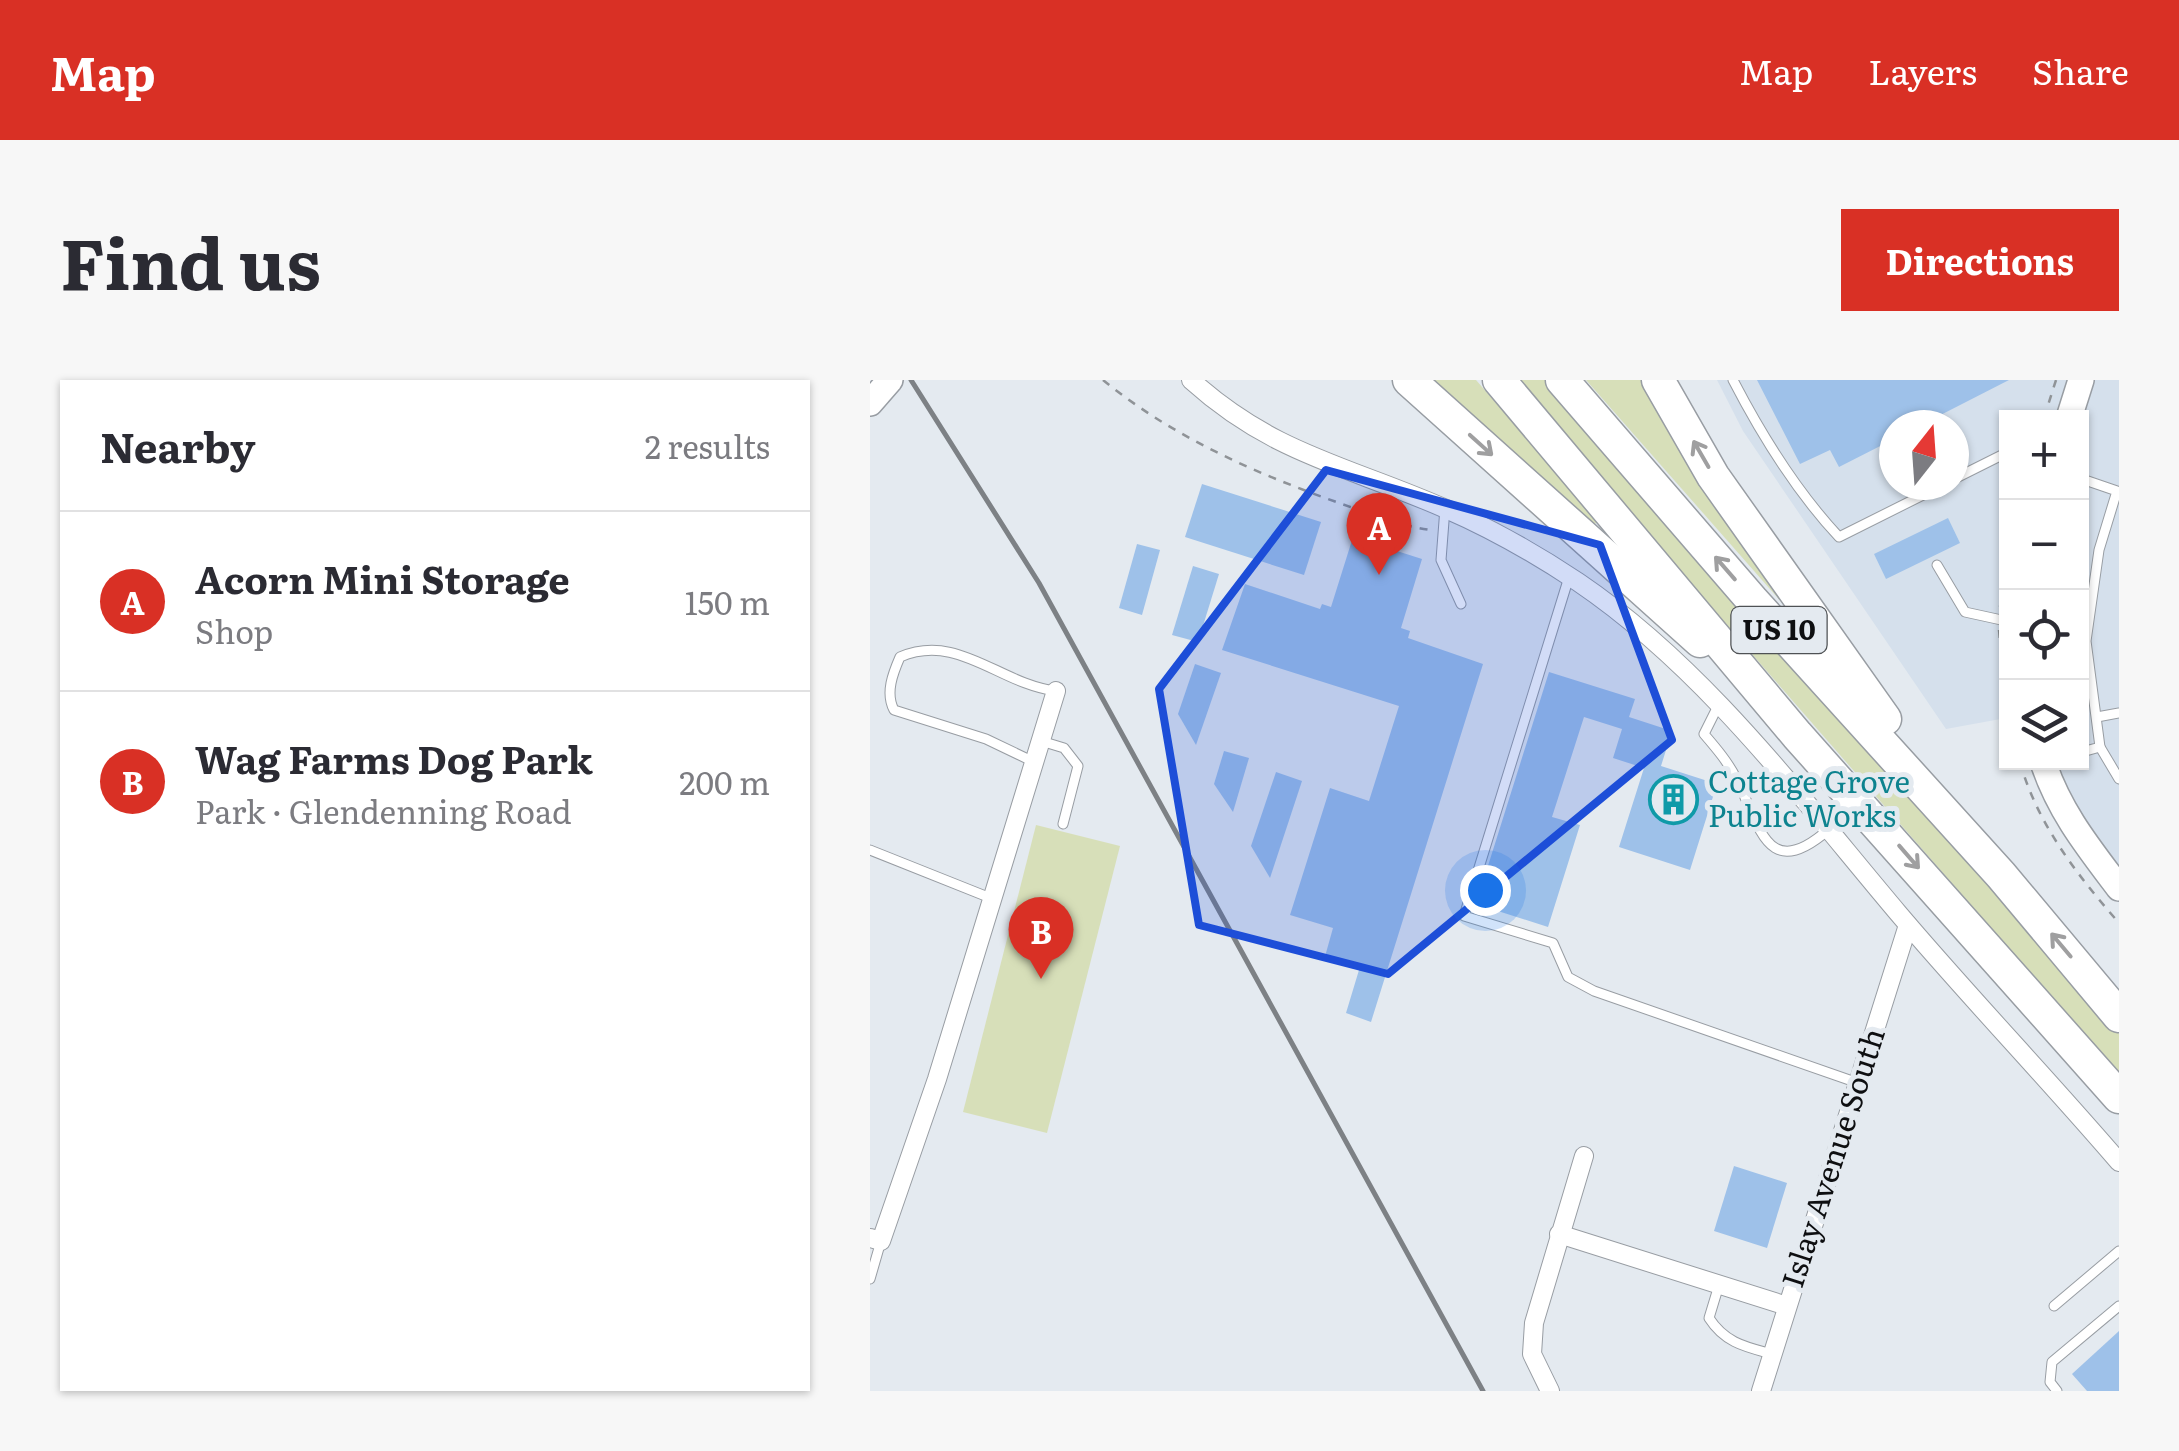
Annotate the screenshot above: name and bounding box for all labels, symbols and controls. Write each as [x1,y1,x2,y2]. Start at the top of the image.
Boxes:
text: Map [50,35,156,106]
text: Map [1739,44,1813,96]
text: Layers [1868,44,1977,96]
text: Share [2032,44,2129,96]
text: Find us [60,208,321,312]
button: Directions [1841,209,2119,311]
north arrow [1879,410,1969,500]
map controls [1999,410,2089,770]
button: + [1999,410,2089,500]
text: Nearby [100,414,256,476]
text: 2 results [645,421,770,469]
one-way arrow [1468,433,1493,456]
one-way arrow [1690,439,1710,469]
pin: A [1346,492,1412,575]
button: − [1999,500,2089,590]
text: Acorn Mini Storage [195,549,570,606]
one-way arrow [1714,556,1736,582]
text: A [120,577,145,625]
text: 150 m [685,577,770,625]
button: locate [1999,590,2089,680]
text: Shop [195,606,273,654]
road number: US 10 [1732,607,1826,653]
button: layers [1999,680,2089,770]
text: Wag Farms Dog Park [195,729,593,786]
text: B [121,757,144,805]
text: 200 m [679,757,770,805]
place label: Cottage Grove Public Works [1708,758,1910,836]
building icon: Cottage Grove Public Works [1647,774,1699,826]
text: Park · Glendenning Road [195,786,572,834]
one-way arrow [1898,844,1921,869]
your location [1460,865,1511,916]
pin: B [1008,896,1074,979]
one-way arrow [2049,933,2072,958]
street label: Islay Avenue South [1768,1022,1894,1293]

